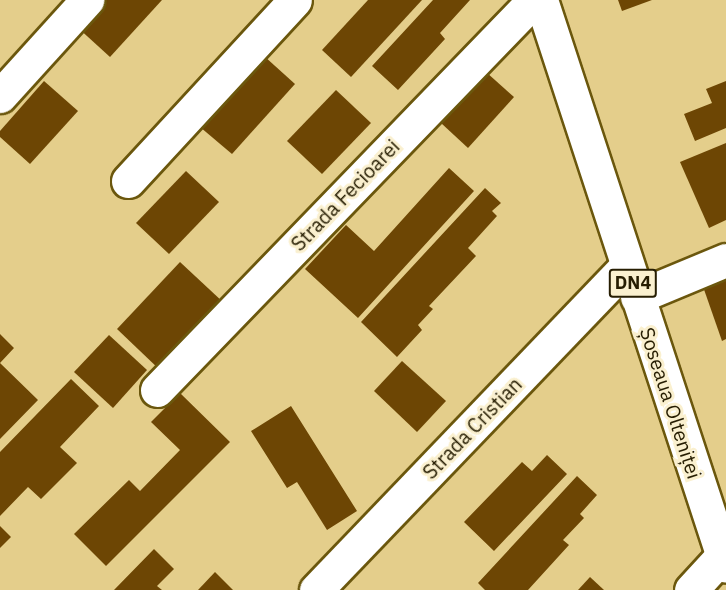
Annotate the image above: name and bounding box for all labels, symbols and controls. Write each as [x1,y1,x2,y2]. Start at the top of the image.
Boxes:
street label: Strada Fecioarei [286,134,404,256]
road number: DN4 [608,268,658,298]
street label: Șoseaua Olteniței [635,324,707,482]
street label: Strada Cristian [418,372,526,484]

